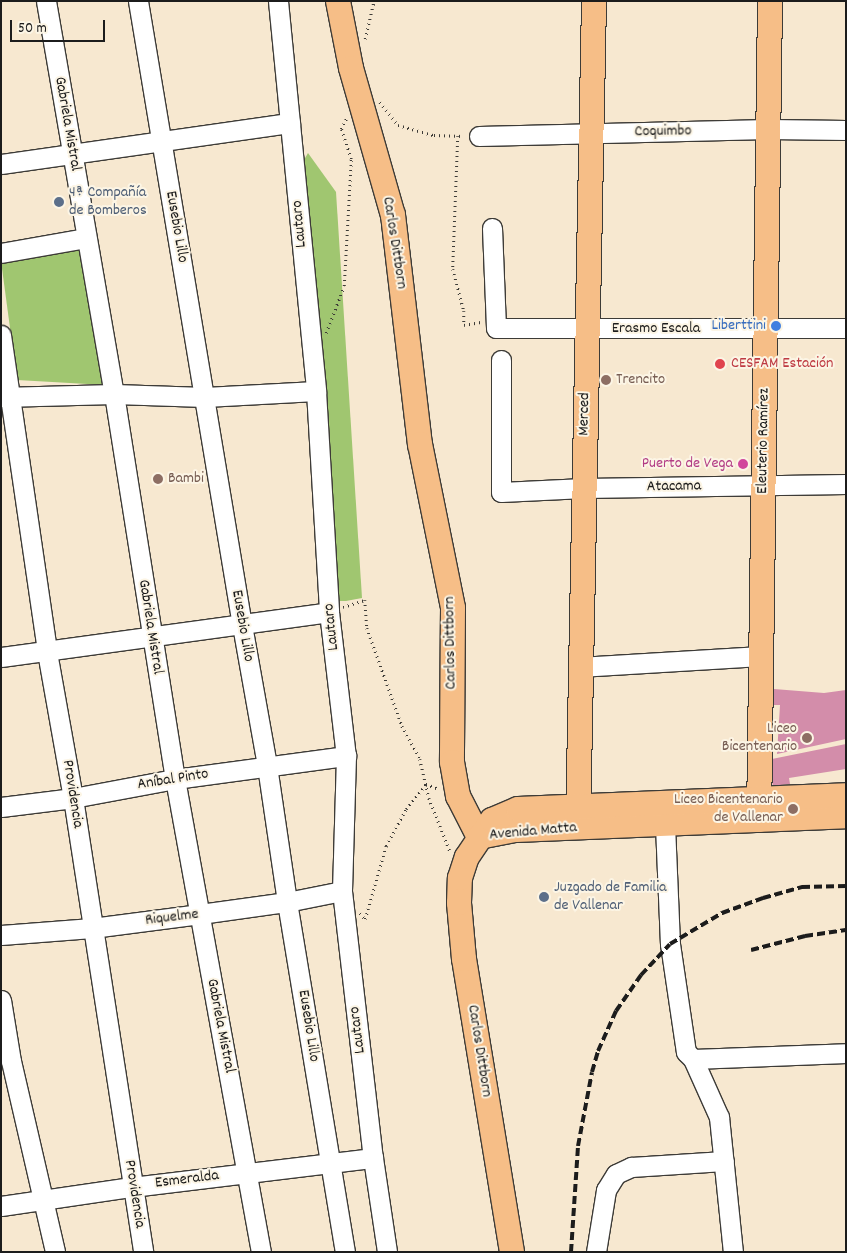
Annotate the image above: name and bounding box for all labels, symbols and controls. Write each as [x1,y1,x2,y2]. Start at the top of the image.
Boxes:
scale bar [12,10,108,42]
text: 50 m [18,18,47,40]
street label: Gabriela Mistral [49,75,85,173]
street label: Coquimbo [634,122,692,142]
place label: 4ª Compañía de Bomberos [69,183,147,221]
street label: Eusebio Lillo [160,189,192,265]
marker: 4ª Compañía de Bomberos [53,196,65,208]
street label: Carlos Dittborn [377,196,411,290]
street label: Lautaro [288,200,312,248]
place label: Liberttini [712,316,766,336]
street label: Erasmo Escala [612,319,700,339]
marker: Liberttini [770,320,782,332]
place label: CESFAM Estación [731,354,833,374]
marker: CESFAM Estación [713,357,727,371]
place label: Trencito [616,370,665,390]
marker: Trencito [600,374,612,386]
street label: Eleuterio Ramírez [753,388,775,494]
street label: Merced [575,392,595,436]
place label: Puerto de Vega [642,454,733,474]
marker: Puerto de Vega [737,458,749,470]
place label: Bambi [168,469,204,489]
marker: Bambi [152,473,164,485]
street label: Atacama [647,477,701,497]
street label: Gabriela Mistral [133,578,167,676]
street label: Eusebio Lillo [226,588,258,664]
street label: Carlos Dittborn [441,596,461,690]
street label: Lautaro [320,602,344,652]
place label: Liceo Bicentenario [722,719,797,757]
marker: Liceo Bicentenario [801,732,813,744]
street label: Providencia [57,759,87,829]
street label: Aníbal Pinto [136,765,210,795]
place label: Liceo Bicentenario de Vallenar [674,790,783,828]
marker: Liceo Bicentenario de Vallenar [787,803,799,815]
street label: Avenida Matta [489,819,577,845]
place label: Juzgado de Familia de Vallenar [554,878,667,916]
marker: Juzgado de Familia de Vallenar [538,891,550,903]
street label: Riquelme [144,905,200,931]
street label: Gabriela Mistral [201,977,239,1075]
street label: Eusebio Lillo [293,989,323,1063]
street label: Carlos Dittborn [462,1004,496,1098]
street label: Lautaro [346,1005,370,1055]
street label: Providencia [119,1159,149,1229]
street label: Esmeralda [154,1167,220,1193]

